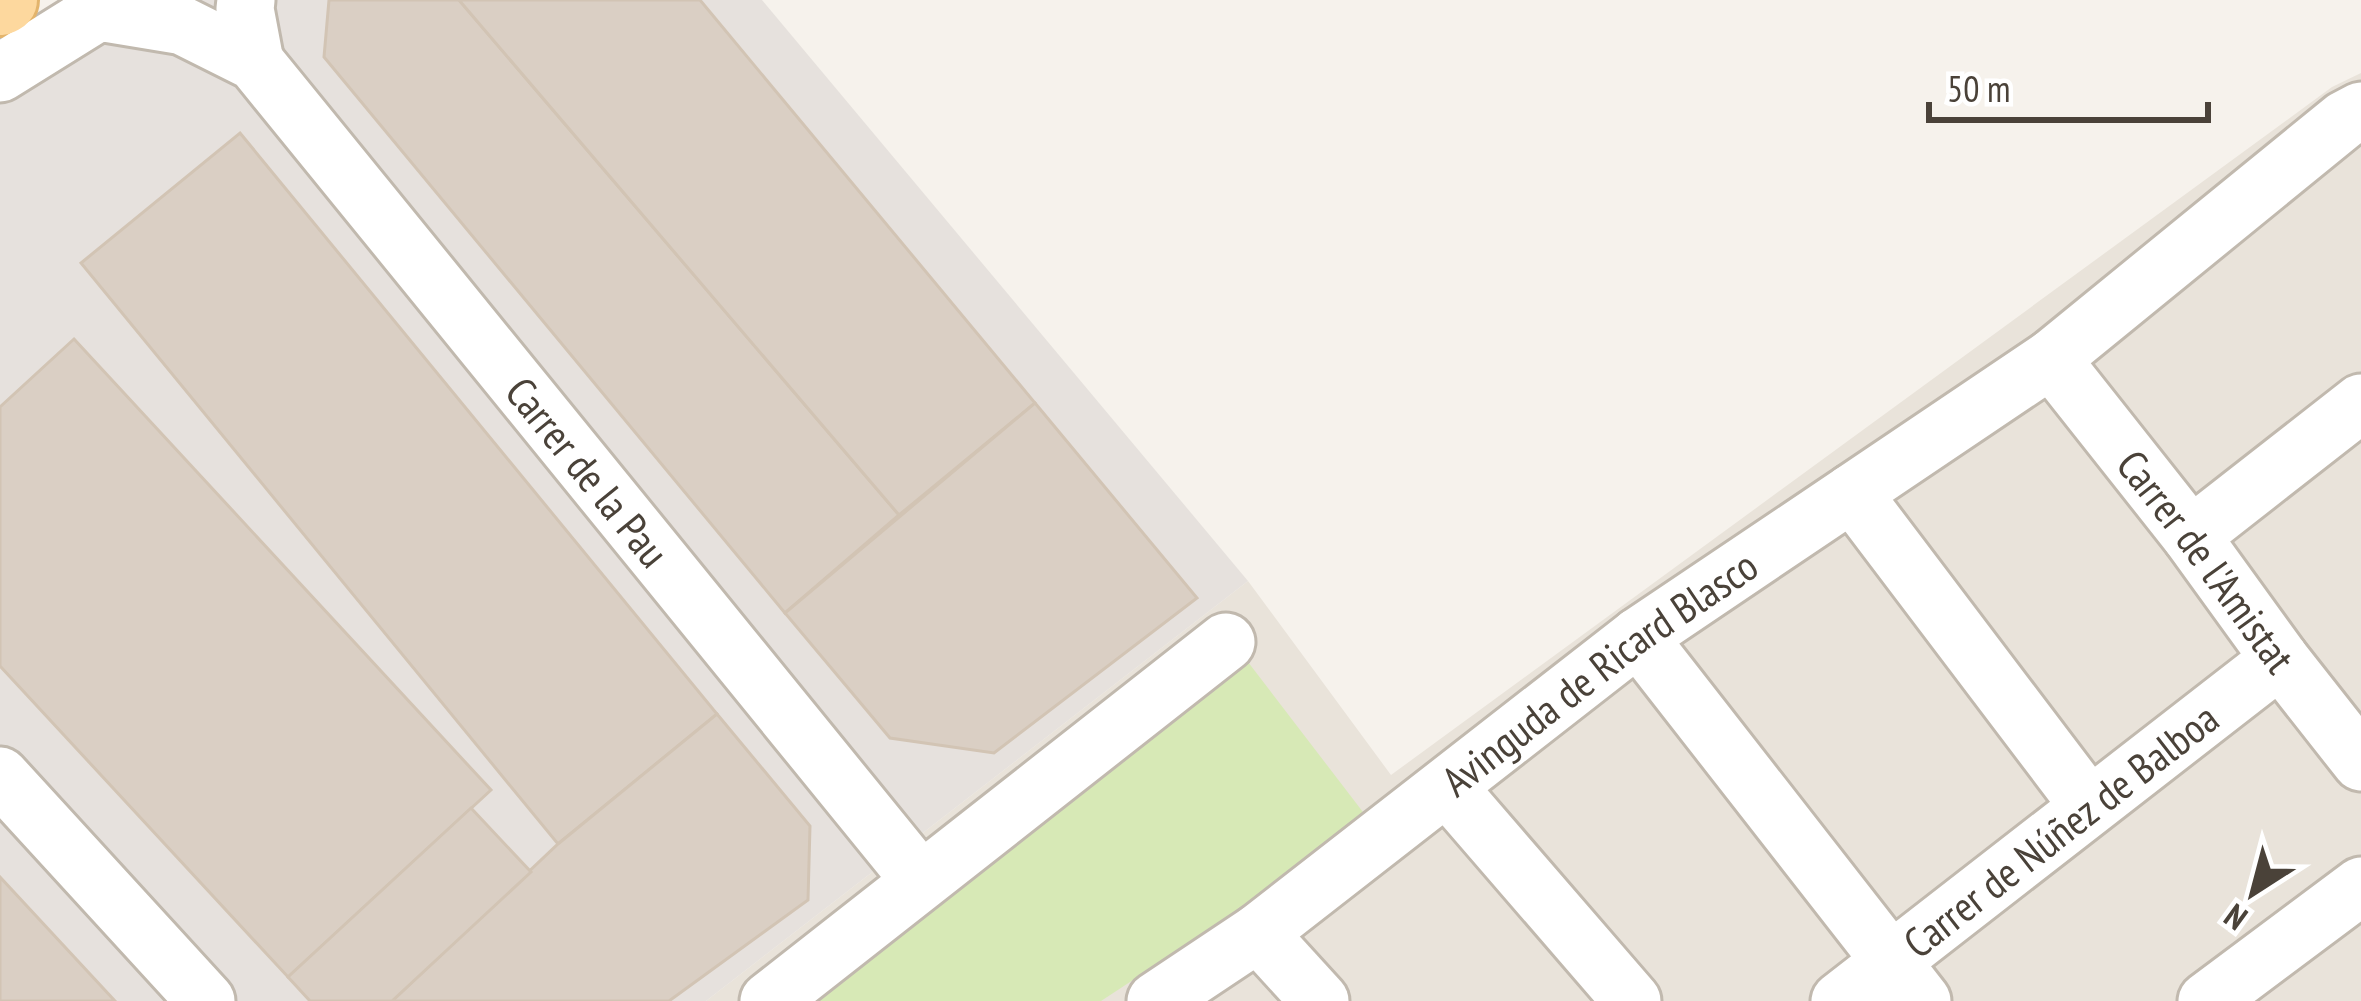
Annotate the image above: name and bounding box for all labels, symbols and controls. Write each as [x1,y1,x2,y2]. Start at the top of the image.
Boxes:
scale bar [1929,48,2208,122]
text: 50 m [1947,65,2010,112]
street label: Carrer de la Pau [494,365,682,578]
street label: Carrer de l'Amistat [2106,438,2308,684]
street label: Avinguda de Ricard Blasco [1430,537,1768,808]
street label: Carrer de Núñez de Balboa [1892,690,2229,969]
north arrow [2193,833,2313,953]
text: N [2215,895,2255,940]

